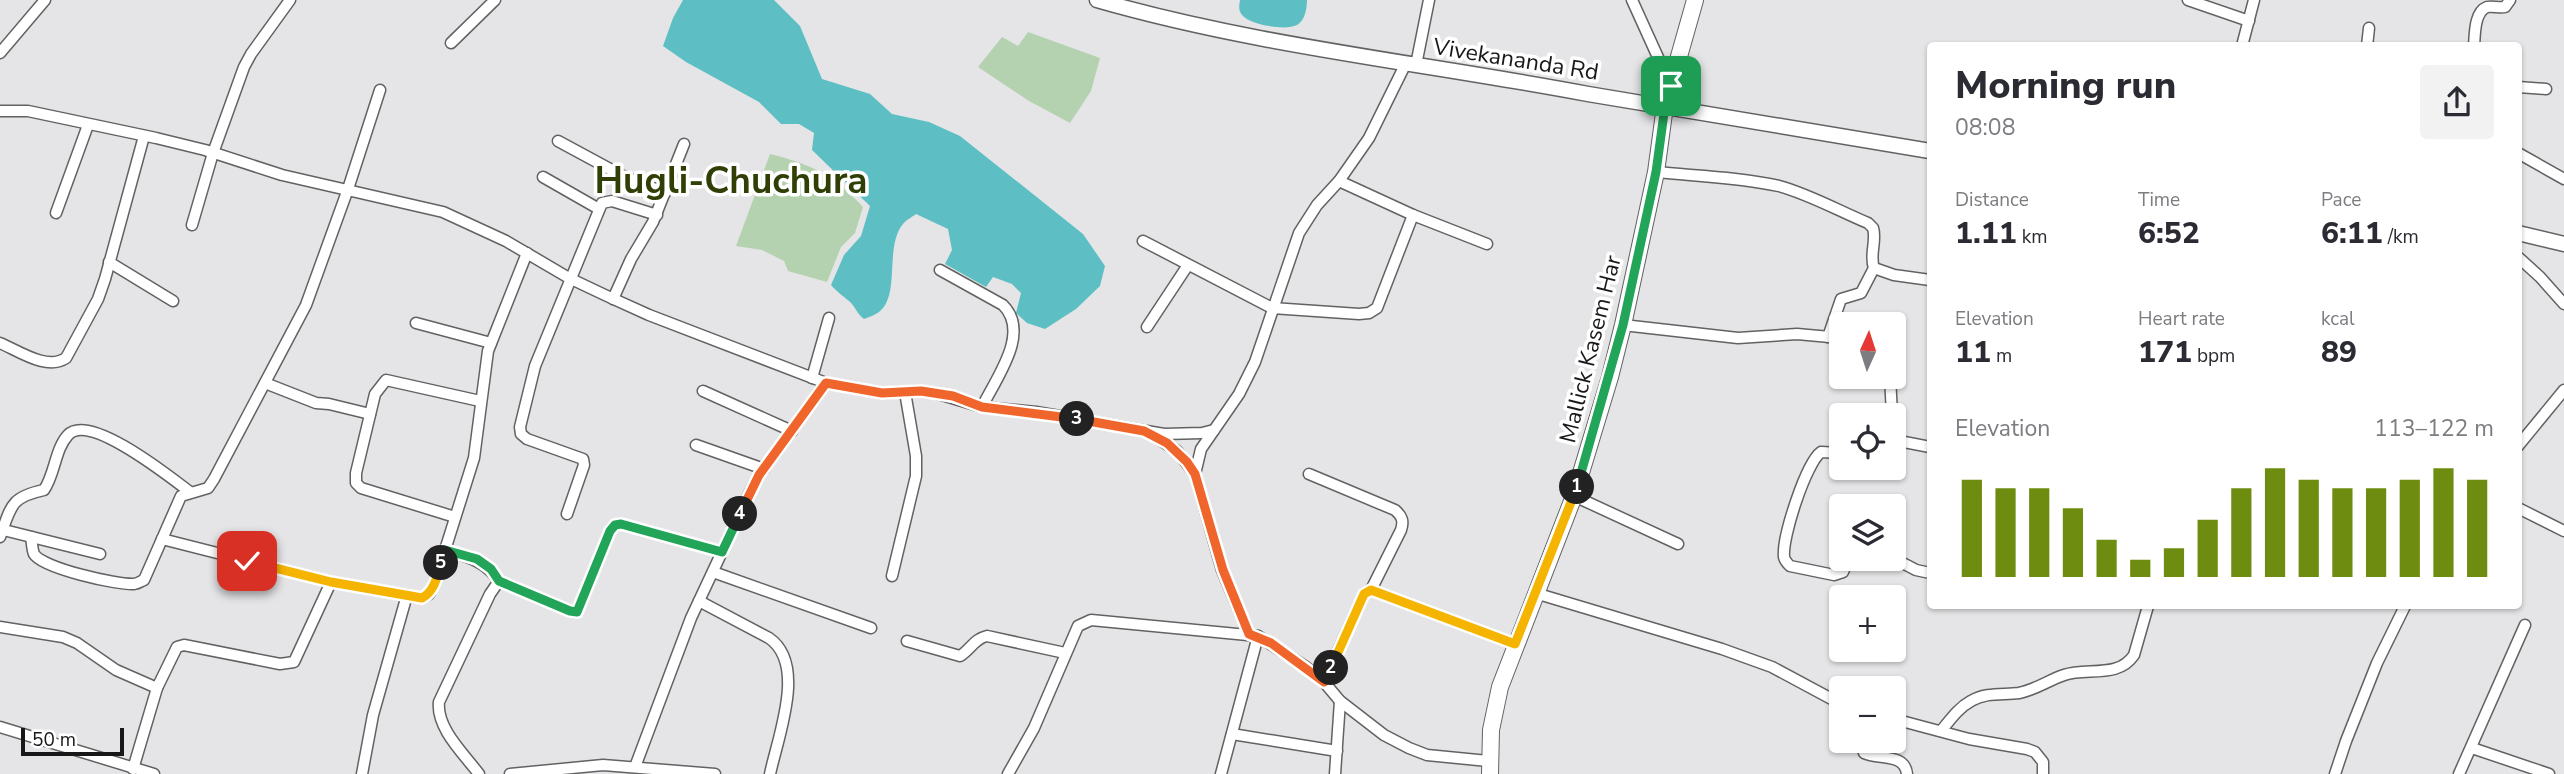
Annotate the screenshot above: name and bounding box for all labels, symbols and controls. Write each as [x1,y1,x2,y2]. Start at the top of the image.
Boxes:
street label: Vivekananda Rd [1430,31,1601,88]
pin [1641,56,1701,116]
text: Morning run [1955,60,2176,111]
button: share [2420,65,2494,139]
icon: arrive [1652,67,1690,105]
text: 08:08 [1955,112,2015,143]
district label: Hugli-Chuchura [595,156,867,206]
text: Distance [1955,187,2029,213]
text: Time [2138,187,2180,213]
text: Pace [2321,187,2361,213]
text: 1.11 [1955,213,2017,254]
text: 6:52 [2138,213,2200,254]
text: 6:11 [2321,213,2383,254]
text: km [2017,224,2047,250]
text: /km [2383,224,2419,250]
street label: Mallick Kasem Har [1552,251,1629,446]
text: Elevation [1955,306,2034,332]
text: Heart rate [2138,306,2225,332]
text: kcal [2321,306,2355,332]
north arrow [1829,312,1906,388]
map controls [1829,312,1906,753]
text: 11 [1955,332,1991,373]
text: 171 [2138,332,2192,373]
text: 89 [2321,332,2357,373]
text: m [1991,343,2012,369]
text: bpm [2192,343,2235,369]
pin: 3 [1060,402,1094,436]
button: locate [1829,403,1906,480]
text: 3 [1071,405,1082,431]
text: Elevation [1955,413,2050,444]
text: 113–122 m [2374,413,2494,444]
pin: 1 [1560,470,1594,504]
text: 1 [1571,473,1582,499]
button: layers [1829,494,1906,571]
pin: 4 [722,496,758,532]
text: 4 [734,500,745,526]
pin [217,531,277,591]
icon: check [228,542,266,580]
pin: 5 [424,546,458,580]
text: 5 [435,549,446,575]
button: + [1829,585,1906,662]
pin: 2 [1314,650,1348,686]
text: 2 [1325,654,1336,680]
button: − [1829,676,1906,753]
scale bar [21,725,124,757]
text: 50 m [32,727,76,753]

